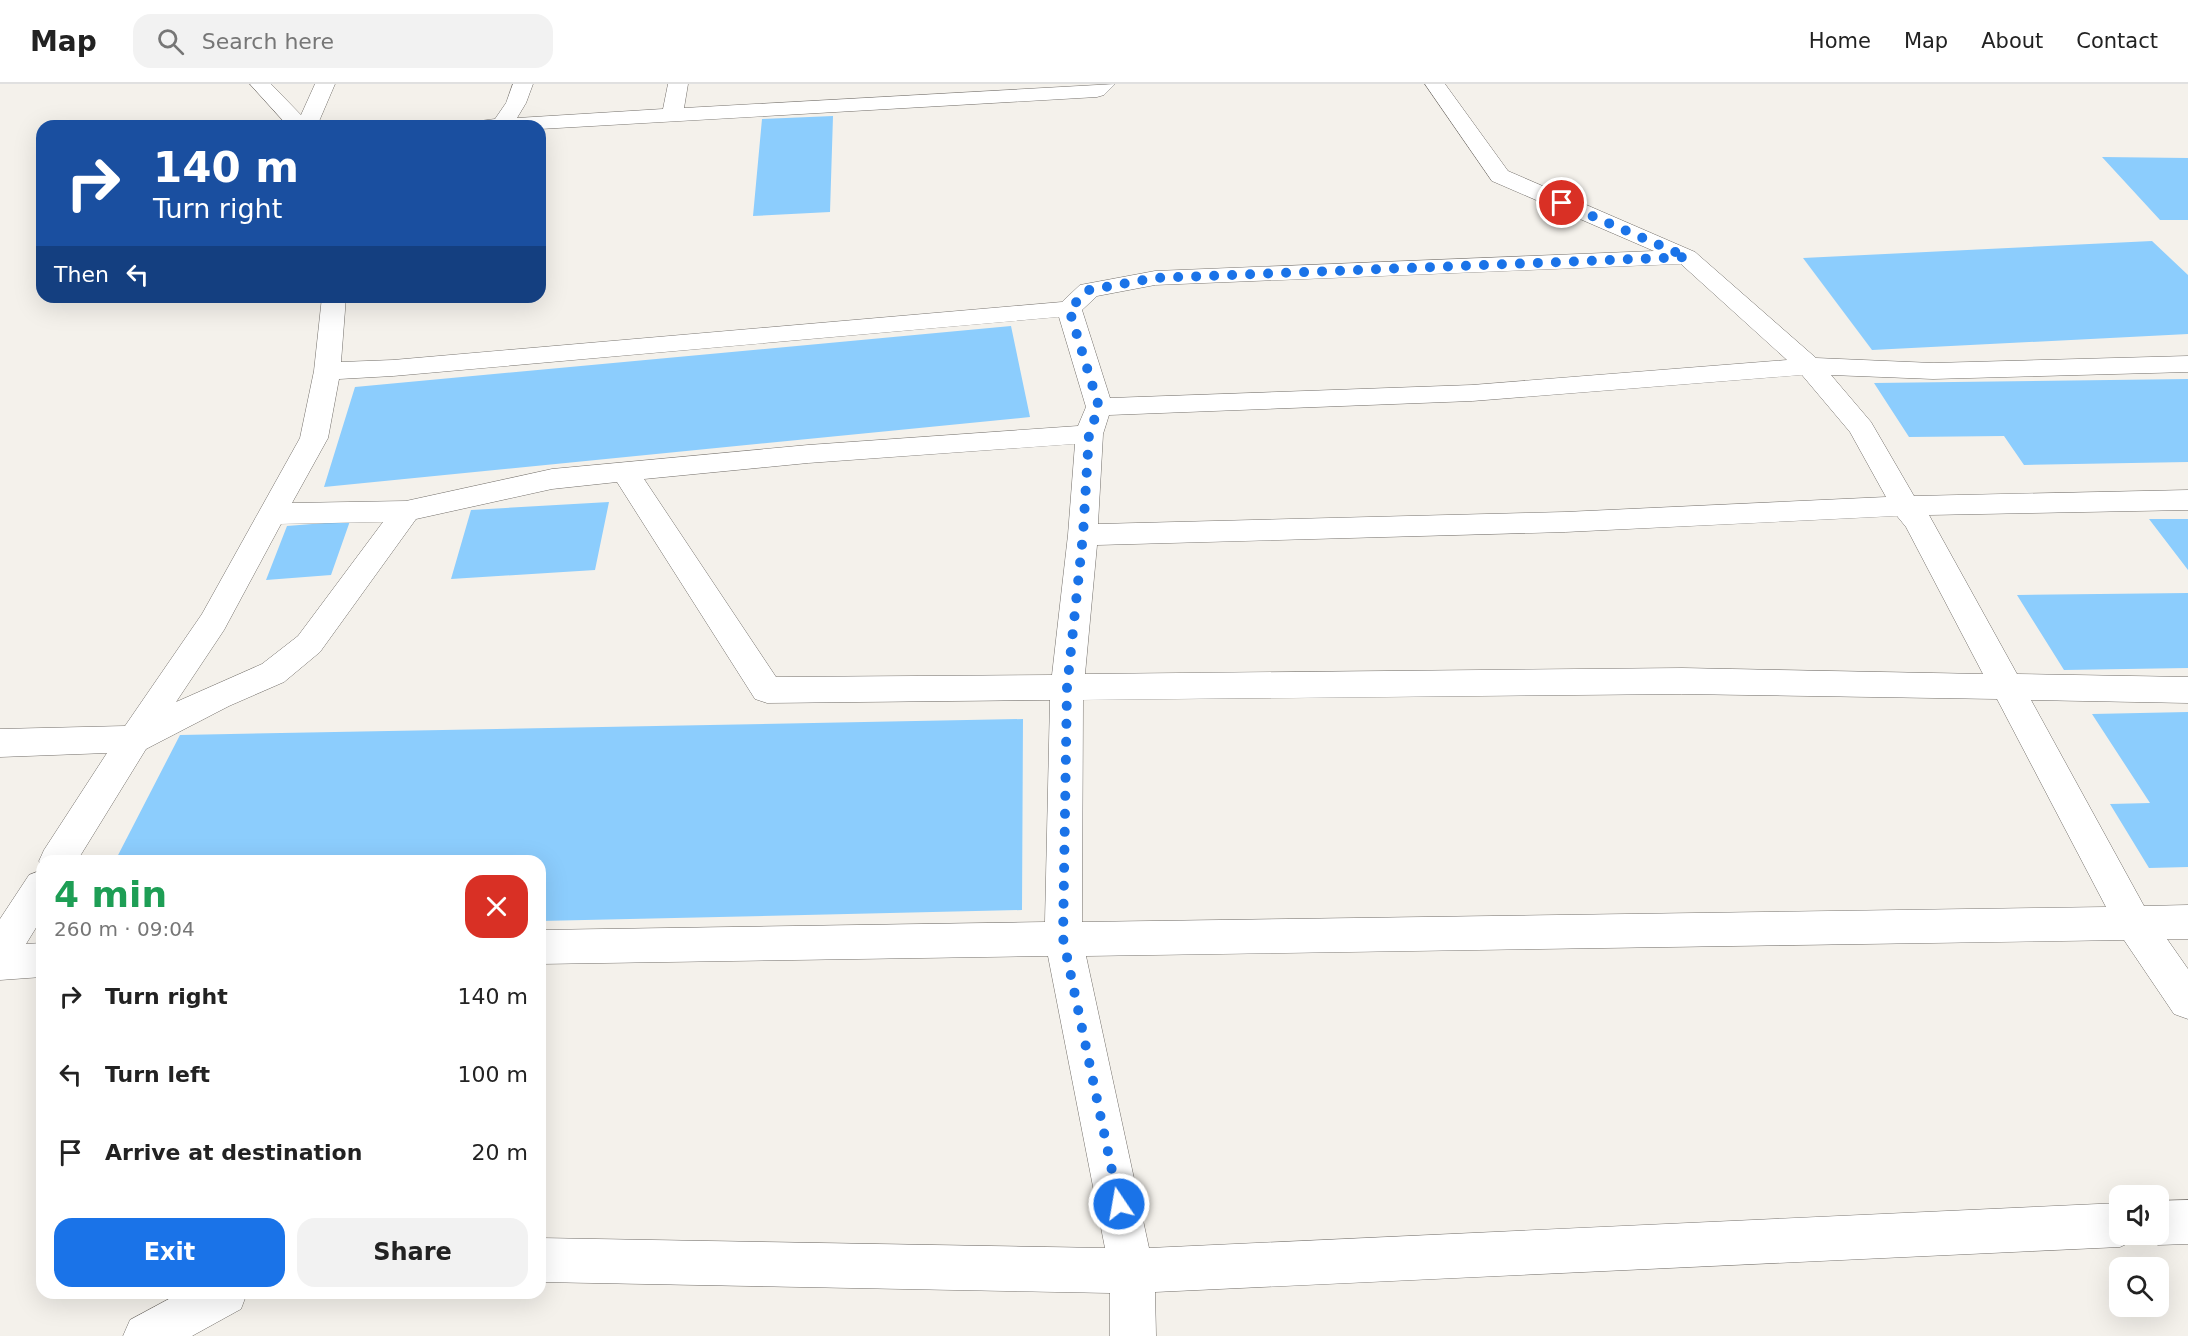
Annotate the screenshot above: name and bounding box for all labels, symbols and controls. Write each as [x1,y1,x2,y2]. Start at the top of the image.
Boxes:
search box [133,14,553,68]
text: Map [30,25,97,58]
icon: search [154,25,187,58]
text: Search here [202,29,334,54]
text: Home [1809,29,1871,53]
text: Map [1904,29,1948,53]
text: About [1981,29,2043,53]
text: Contact [2076,29,2158,53]
text: 140 m [153,143,299,192]
icon: right [54,144,132,222]
pin [1536,177,1587,228]
icon: arrive [1545,186,1578,219]
text: Turn right [153,193,282,224]
icon: left [121,258,154,291]
text: Then [54,262,109,287]
text: 4 min [54,874,167,915]
button: close [465,875,528,938]
text: 260 m · 09:04 [54,917,195,941]
icon: right [54,980,87,1013]
text: Turn right [105,984,228,1009]
text: 140 m [458,984,528,1009]
icon: left [54,1058,87,1091]
text: Turn left [105,1062,210,1087]
text: 100 m [458,1062,528,1087]
icon: arrive [54,1136,87,1169]
text: Arrive at destination [105,1140,362,1165]
text: 20 m [472,1140,528,1165]
position arrow [1087,1172,1151,1236]
map controls [2109,1185,2169,1317]
button: sound [2109,1185,2169,1245]
button: Exit [54,1218,285,1287]
button: Share [297,1218,528,1287]
button: search [2109,1257,2169,1317]

